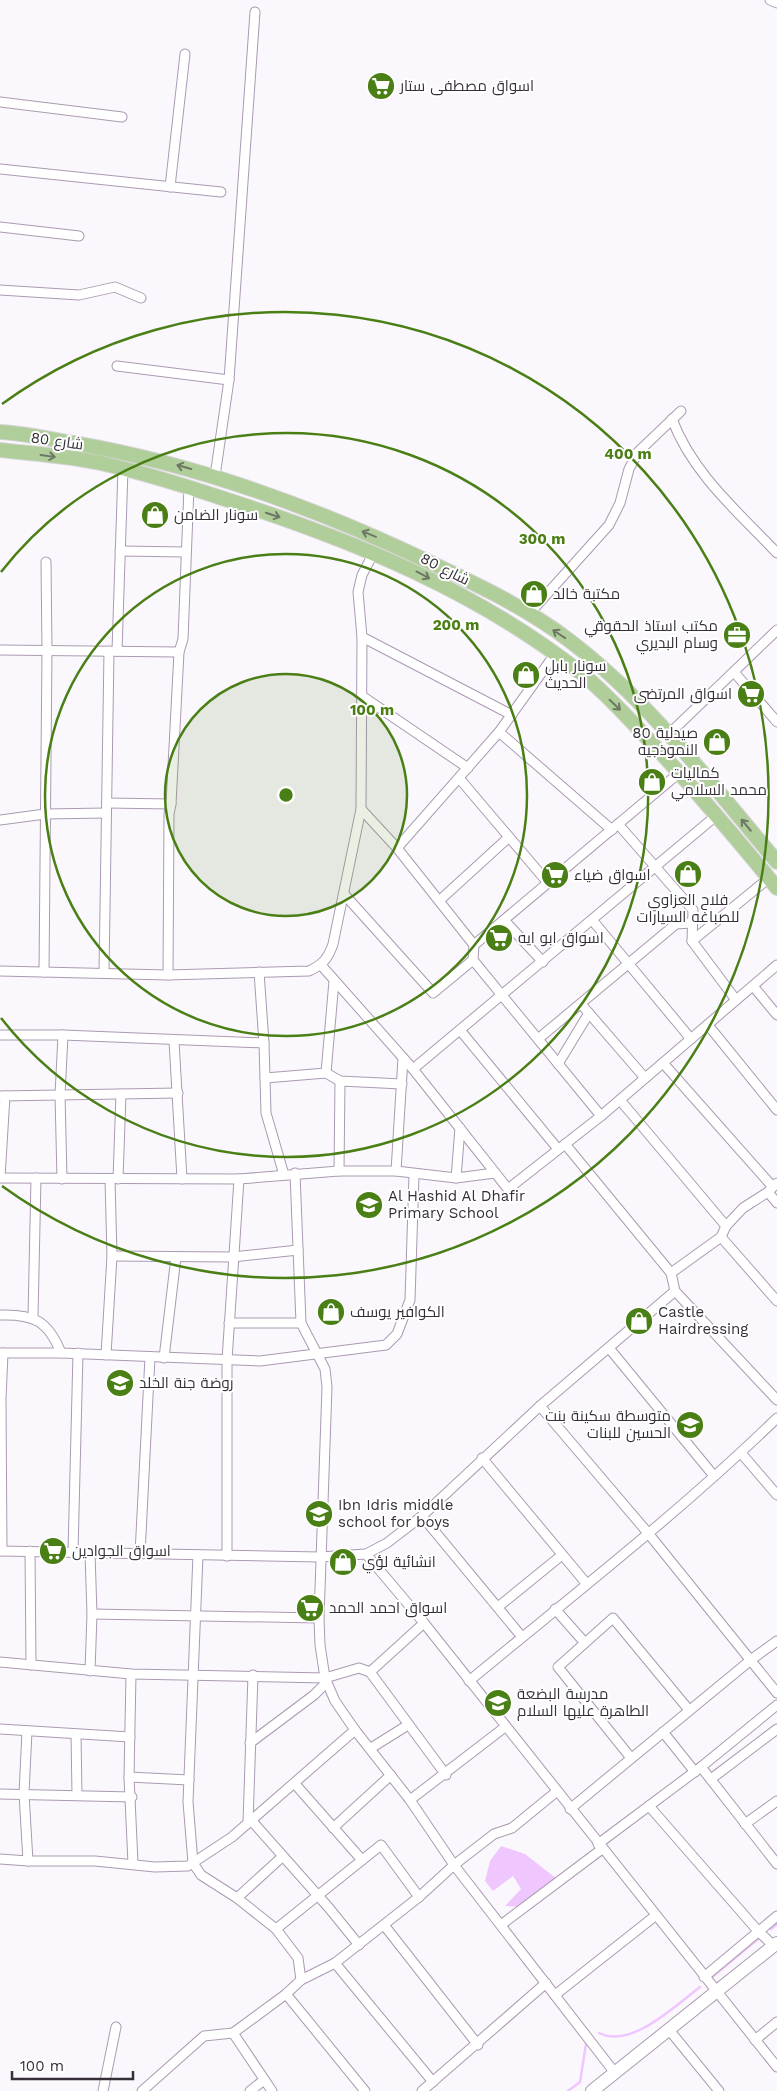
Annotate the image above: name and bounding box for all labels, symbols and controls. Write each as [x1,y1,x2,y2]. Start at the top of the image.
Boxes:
supermarket icon: اسواق مصطفى ستار [366,71,396,101]
place label: اسواق مصطفى ستار [399,77,534,96]
street label: شارع 80 [29,428,84,456]
text: 400 m [604,445,652,463]
one-way arrow [40,451,56,461]
one-way arrow [176,461,192,471]
shop icon: سونار الضامن [140,500,170,530]
place label: سونار الضامن [174,506,258,525]
one-way arrow [264,510,280,520]
one-way arrow [362,529,377,539]
text: 300 m [519,530,565,548]
street label: شارع 80 [417,549,473,591]
one-way arrow [416,570,431,580]
shop icon: مكتبة خالد [519,579,549,609]
place label: مكتبة خالد [553,585,620,603]
text: 200 m [433,616,479,634]
place label: مكتب استاذ الحقوقي وسام البديري [584,617,718,655]
office icon: مكتب استاذ الحقوقي وسام البديري [722,620,752,650]
one-way arrow [553,629,567,639]
place label: سونار بابل الحديث [545,657,607,692]
shop icon: سونار بابل الحديث [511,660,541,690]
supermarket icon: اسواق المرتضى [736,679,766,709]
place label: اسواق المرتضى [634,685,732,704]
one-way arrow [608,699,620,711]
text: 100 m [350,701,394,719]
place label: صيدلية 80 النموذجيه [632,724,698,759]
shop icon: صيدلية 80 النموذجيه [702,727,732,757]
place label: كماليات محمد السلامي [671,764,767,802]
shop icon: كماليات محمد السلامي [637,767,667,797]
centre of rings [277,786,295,804]
one-way arrow [740,819,751,832]
shop icon: فلاح العزاوي للصباغه السيارات [673,859,703,889]
supermarket icon: اسواق ضياء [540,860,570,890]
place label: اسواق ضياء [574,866,651,885]
place label: فلاح العزاوي للصباغه السيارات [637,891,739,926]
supermarket icon: اسواق ابو ايه [484,923,514,953]
place label: اسواق ابو ايه [518,929,604,948]
place label: Al Hashid Al Dhafir Primary School [388,1187,525,1222]
school or university icon: Al Hashid Al Dhafir Primary School [354,1190,384,1220]
shop icon: الكوافير يوسف [316,1297,346,1327]
place label: الكوافير يوسف [350,1303,445,1321]
place label: Castle Hairdressing [658,1303,748,1338]
shop icon: Castle Hairdressing [624,1306,654,1336]
school or university icon: روضة جنة الخلد [105,1368,135,1398]
place label: روضة جنة الخلد [139,1374,234,1392]
place label: متوسطة سكينة بنت الحسين للبنات [545,1407,671,1443]
school or university icon: متوسطة سكينة بنت الحسين للبنات [675,1410,705,1440]
place label: Ibn Idris middle school for boys [338,1496,453,1531]
school or university icon: Ibn Idris middle school for boys [304,1499,334,1529]
supermarket icon: اسواق الجوادين [38,1536,68,1566]
place label: اسواق الجوادين [72,1542,171,1561]
shop icon: انشائية لؤي [328,1547,358,1577]
place label: انشائية لؤي [362,1553,436,1574]
supermarket icon: اسواق احمد الحمد [295,1593,325,1623]
place label: اسواق احمد الحمد [329,1599,447,1618]
place label: مدرسة البضعة الطاهرة عليها السلام [517,1685,649,1721]
school or university icon: مدرسة البضعة الطاهرة عليها السلام [483,1688,513,1718]
scale bar [12,2048,134,2080]
text: 100 m [20,2057,64,2075]

